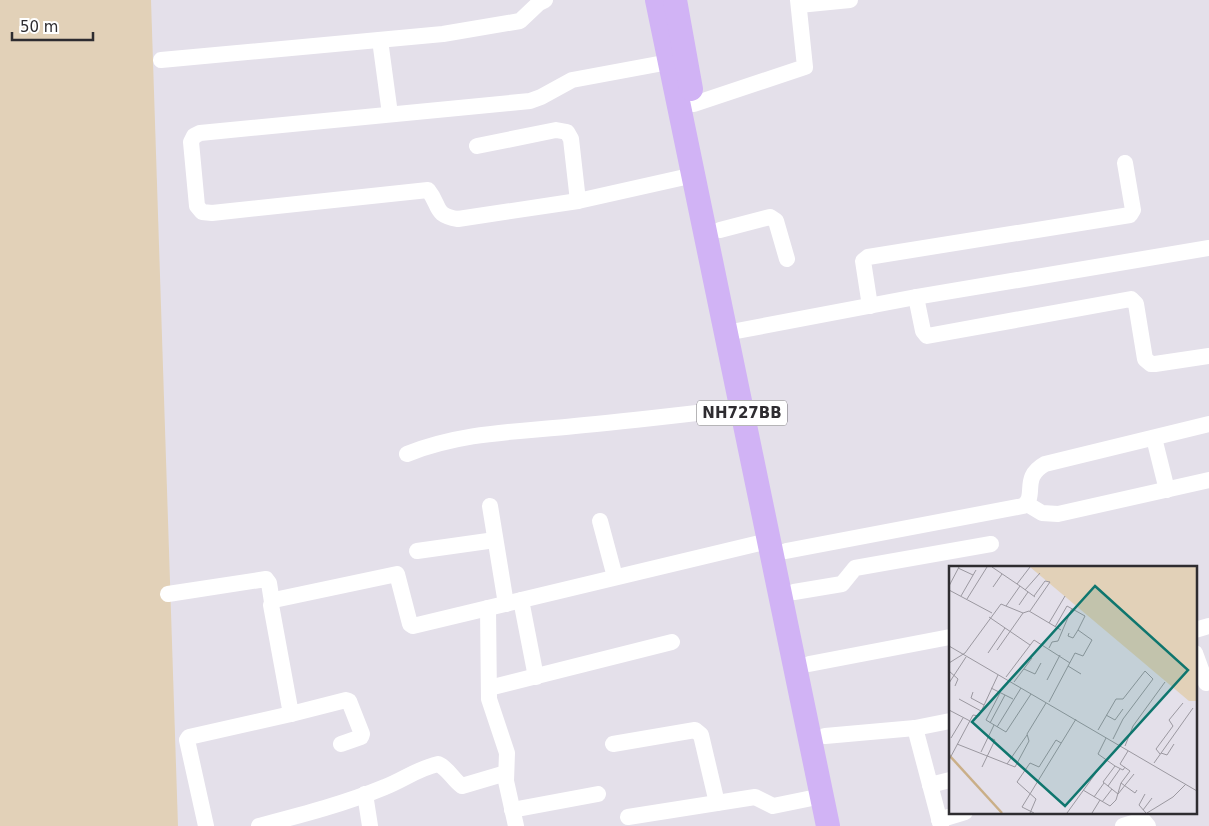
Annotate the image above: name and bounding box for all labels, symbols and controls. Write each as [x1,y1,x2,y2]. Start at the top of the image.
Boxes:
scale bar [12,10,94,42]
text: 50 m [20,18,58,36]
road number: NH727BB [697,400,787,426]
inset map [949,566,1196,814]

